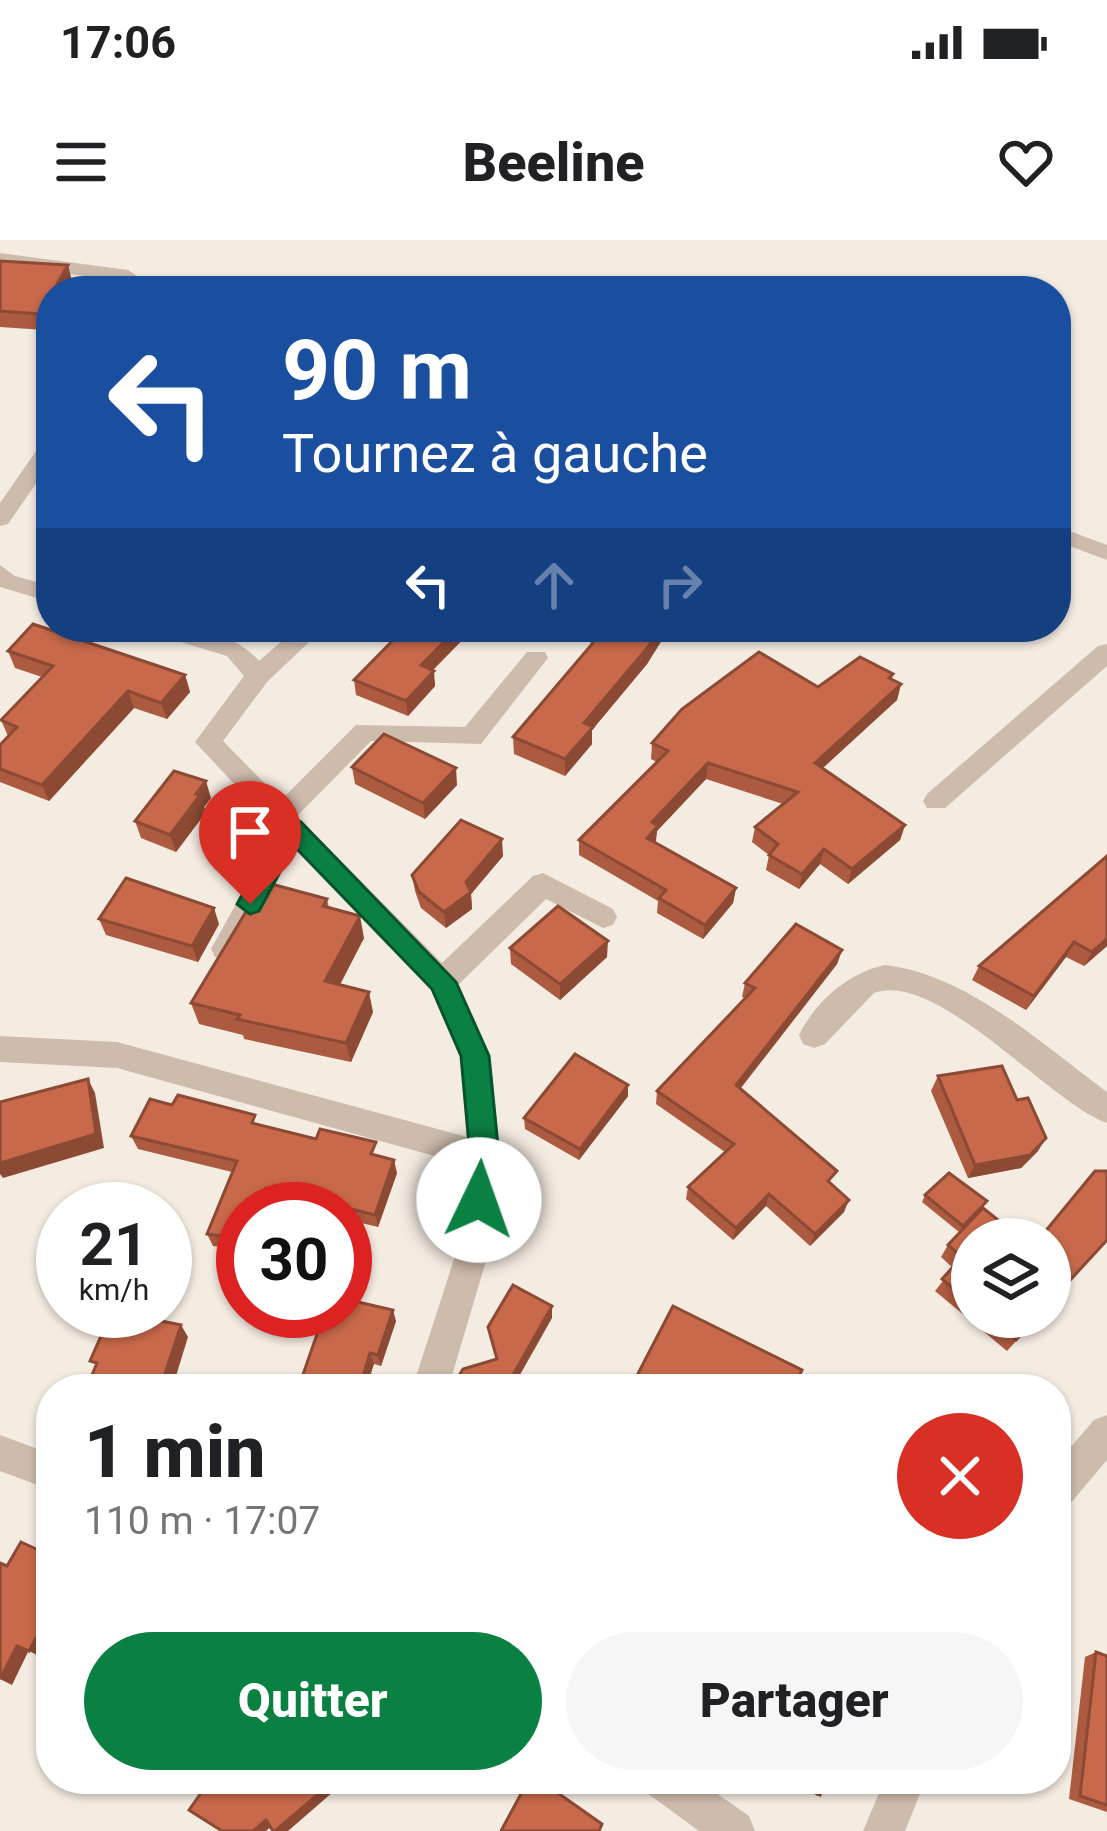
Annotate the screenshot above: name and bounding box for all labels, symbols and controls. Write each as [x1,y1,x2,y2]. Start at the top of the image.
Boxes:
text: 17:06 [60,16,176,69]
icon: menu [48,129,114,195]
icon: heart [993,129,1059,195]
text: Beeline [462,131,645,194]
text: 90 m [282,321,472,420]
icon: left [84,324,240,480]
text: Tournez à gauche [282,422,708,485]
icon: left [395,552,461,618]
icon: ahead [521,552,587,618]
icon: right [647,552,713,618]
pin [199,781,301,904]
icon: arrive [217,799,283,865]
position arrow [416,1137,542,1263]
speed limit sign: 30 [216,1182,372,1338]
text: 21 [80,1209,148,1280]
map controls [951,1218,1071,1338]
button: layers [951,1218,1071,1338]
text: km/h [79,1272,149,1307]
text: 1 min [84,1410,266,1495]
button: close [897,1413,1023,1539]
text: 110 m · 17:07 [84,1498,320,1544]
button: Quitter [84,1632,542,1770]
button: Partager [566,1632,1023,1770]

